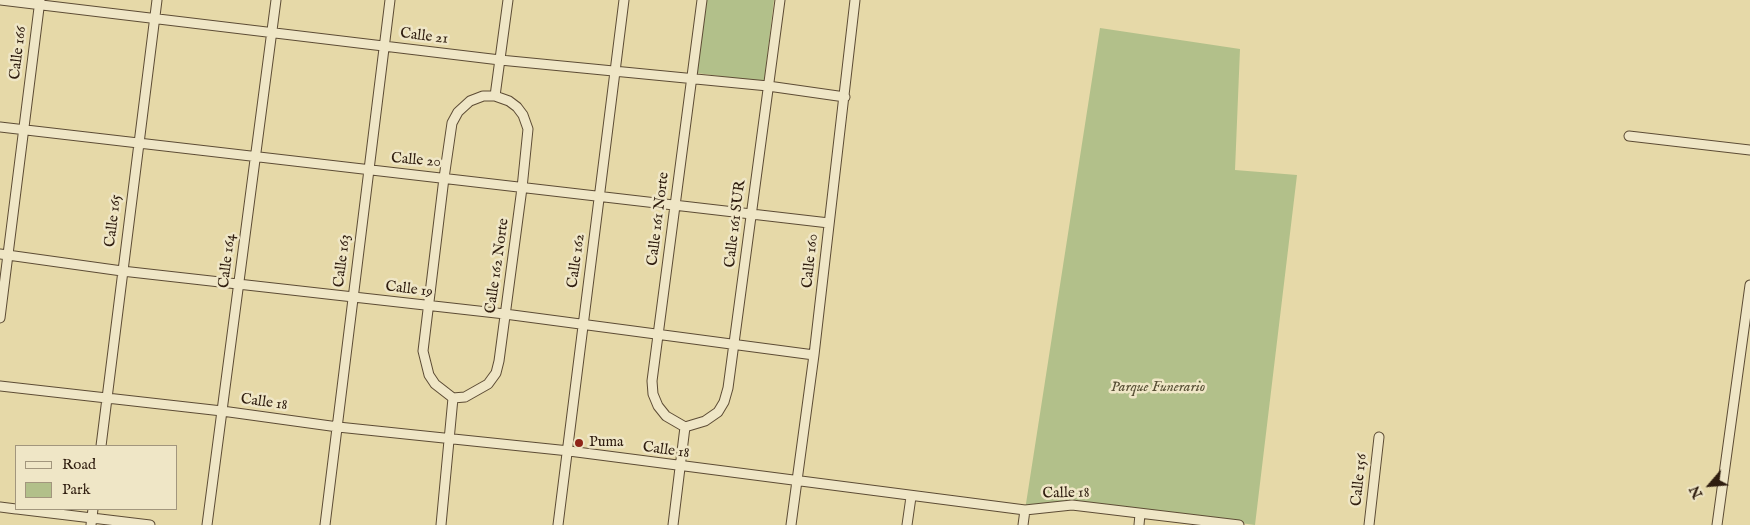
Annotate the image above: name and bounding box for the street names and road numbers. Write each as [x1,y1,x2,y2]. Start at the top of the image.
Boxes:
street label: Calle 166 [7,25,31,81]
street label: Calle 21 [399,25,449,49]
street label: Calle 20 [390,150,442,172]
street label: Calle 161 Norte [644,171,674,267]
street label: Calle 161 SUR [722,179,750,269]
street label: Calle 165 [102,194,126,248]
street label: Calle 162 Norte [482,217,514,315]
street label: Calle 164 [216,233,240,289]
street label: Calle 162 [564,233,590,289]
street label: Calle 160 [799,233,823,289]
street label: Calle 163 [331,234,355,288]
street label: Calle 19 [384,278,434,302]
street label: Calle 18 [239,391,289,415]
street label: Calle 18 [641,439,691,463]
street label: Calle 156 [1348,453,1372,507]
street label: Calle 18 [1042,485,1090,503]

